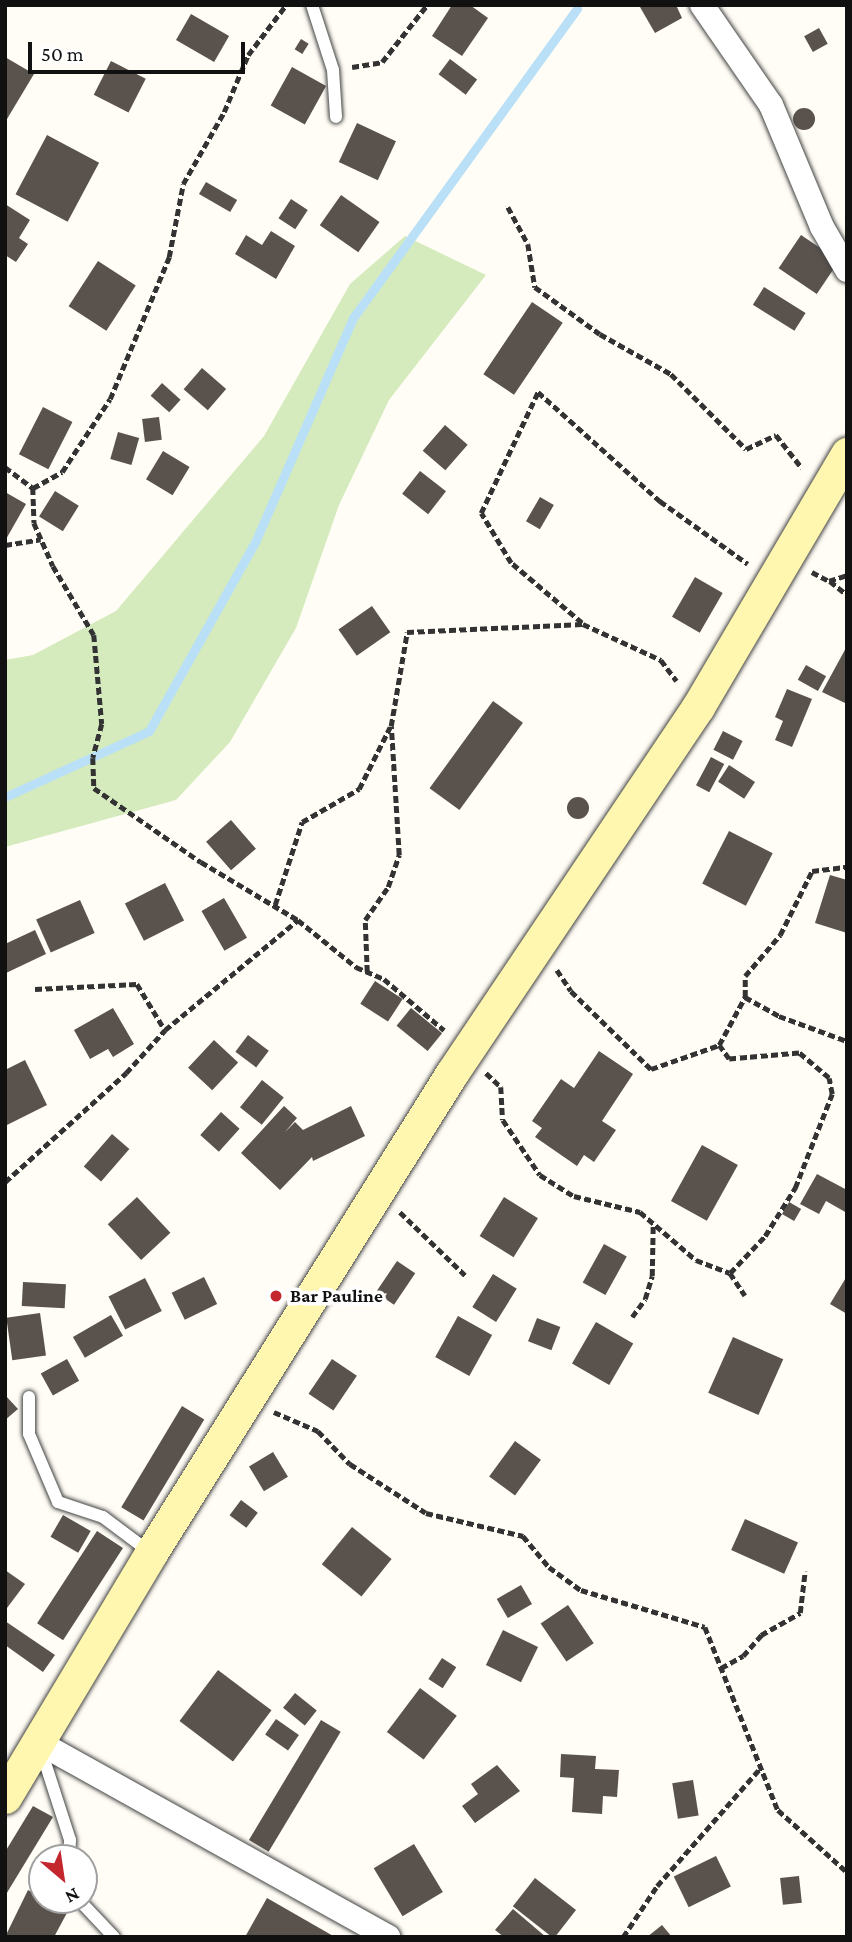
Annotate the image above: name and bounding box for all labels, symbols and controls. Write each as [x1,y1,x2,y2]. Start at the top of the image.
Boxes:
scale bar [32,28,248,72]
text: 50 m [41,42,84,66]
place label: Bar Pauline [290,1285,383,1307]
marker: Bar Pauline [268,1288,284,1304]
north arrow [28,1844,98,1914]
text: N [62,1884,83,1908]

